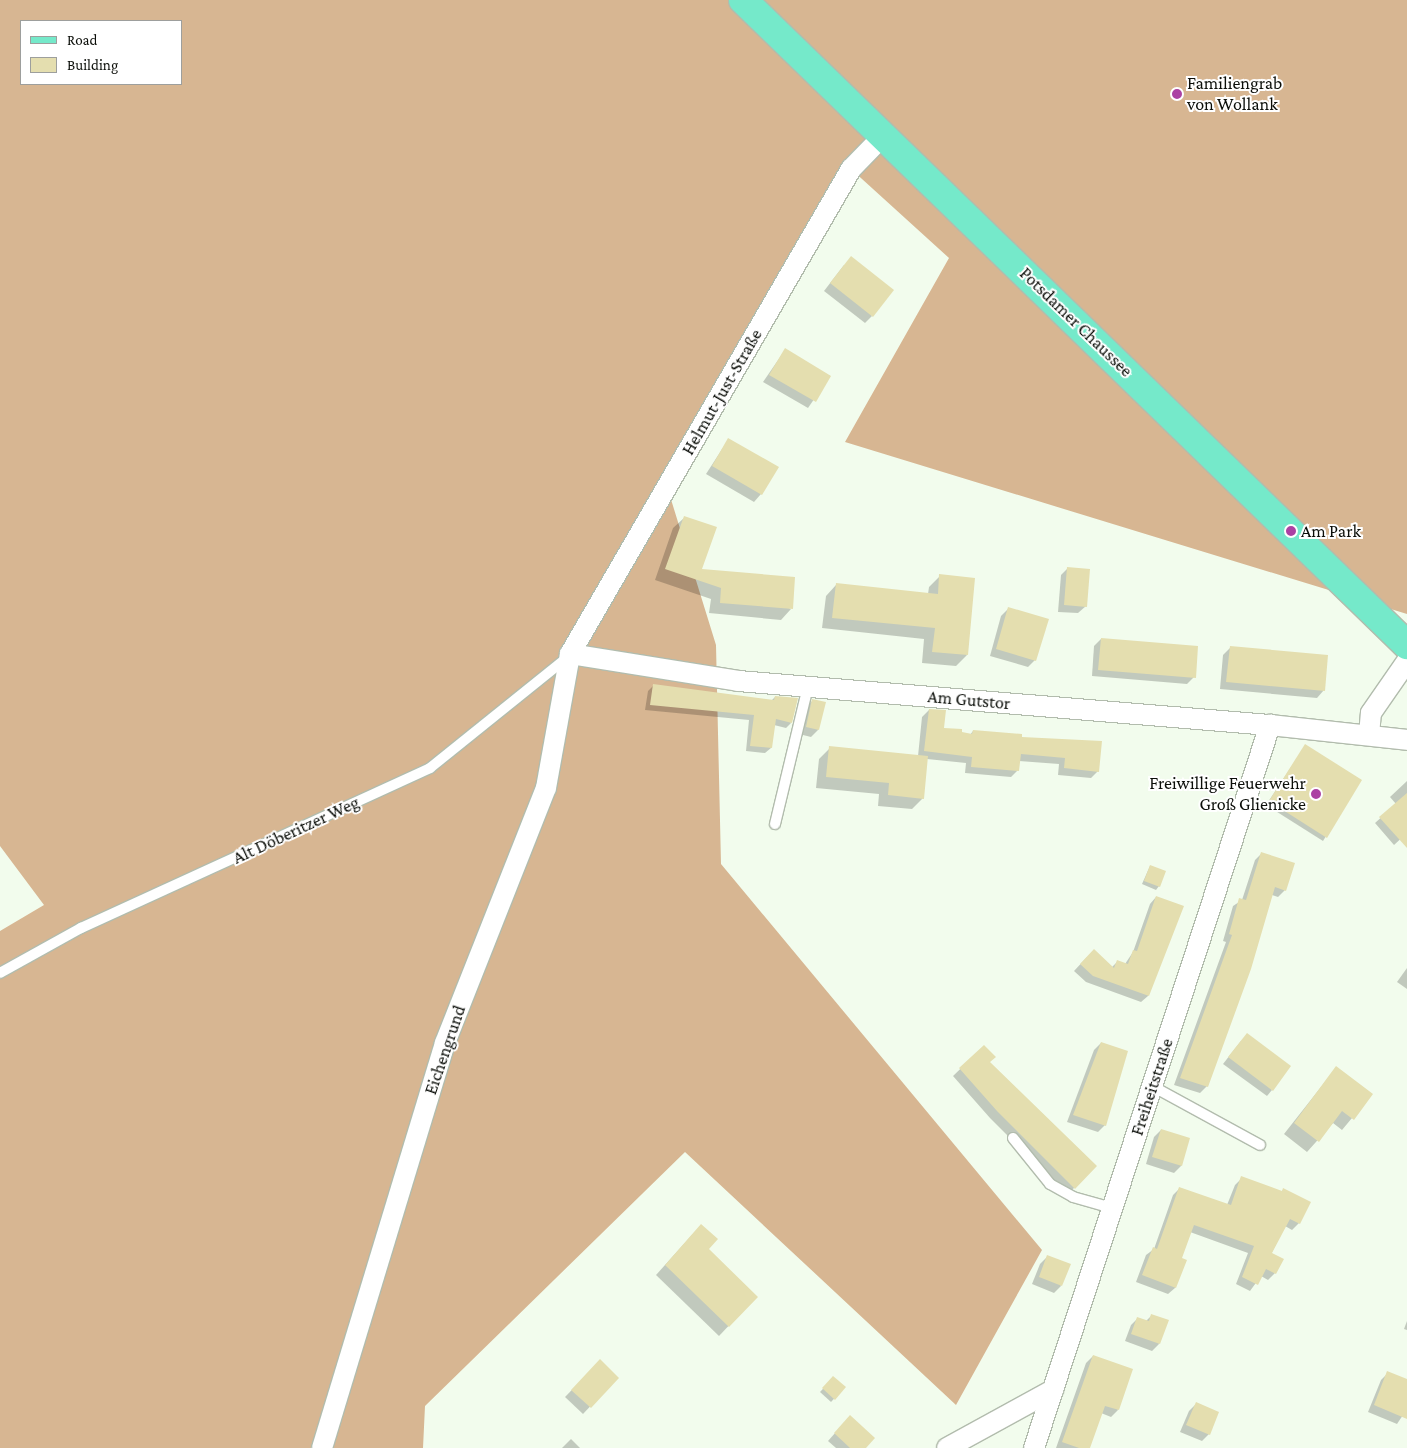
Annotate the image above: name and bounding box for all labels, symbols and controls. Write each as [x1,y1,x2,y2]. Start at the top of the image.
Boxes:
legend [20,20,182,85]
text: Road [67,32,97,48]
text: Building [67,57,118,73]
place label: Familiengrab von Wollank [1187,73,1282,116]
marker: Familiengrab von Wollank [1171,88,1183,100]
street label: Potsdamer Chaussee [1015,263,1137,381]
street label: Helmut-Just-Straße [677,325,767,459]
place label: Am Park [1301,520,1361,542]
marker: Am Park [1285,525,1297,537]
street label: Am Gutstor [927,686,1011,714]
place label: Freiwillige Feuerwehr Groß Glienicke [1149,773,1306,816]
marker: Freiwillige Feuerwehr Groß Glienicke [1310,788,1322,800]
street label: Alt Döberitzer Weg [229,791,363,869]
street label: Eichengrund [420,1003,470,1097]
street label: Freiheitstraße [1126,1036,1178,1138]

